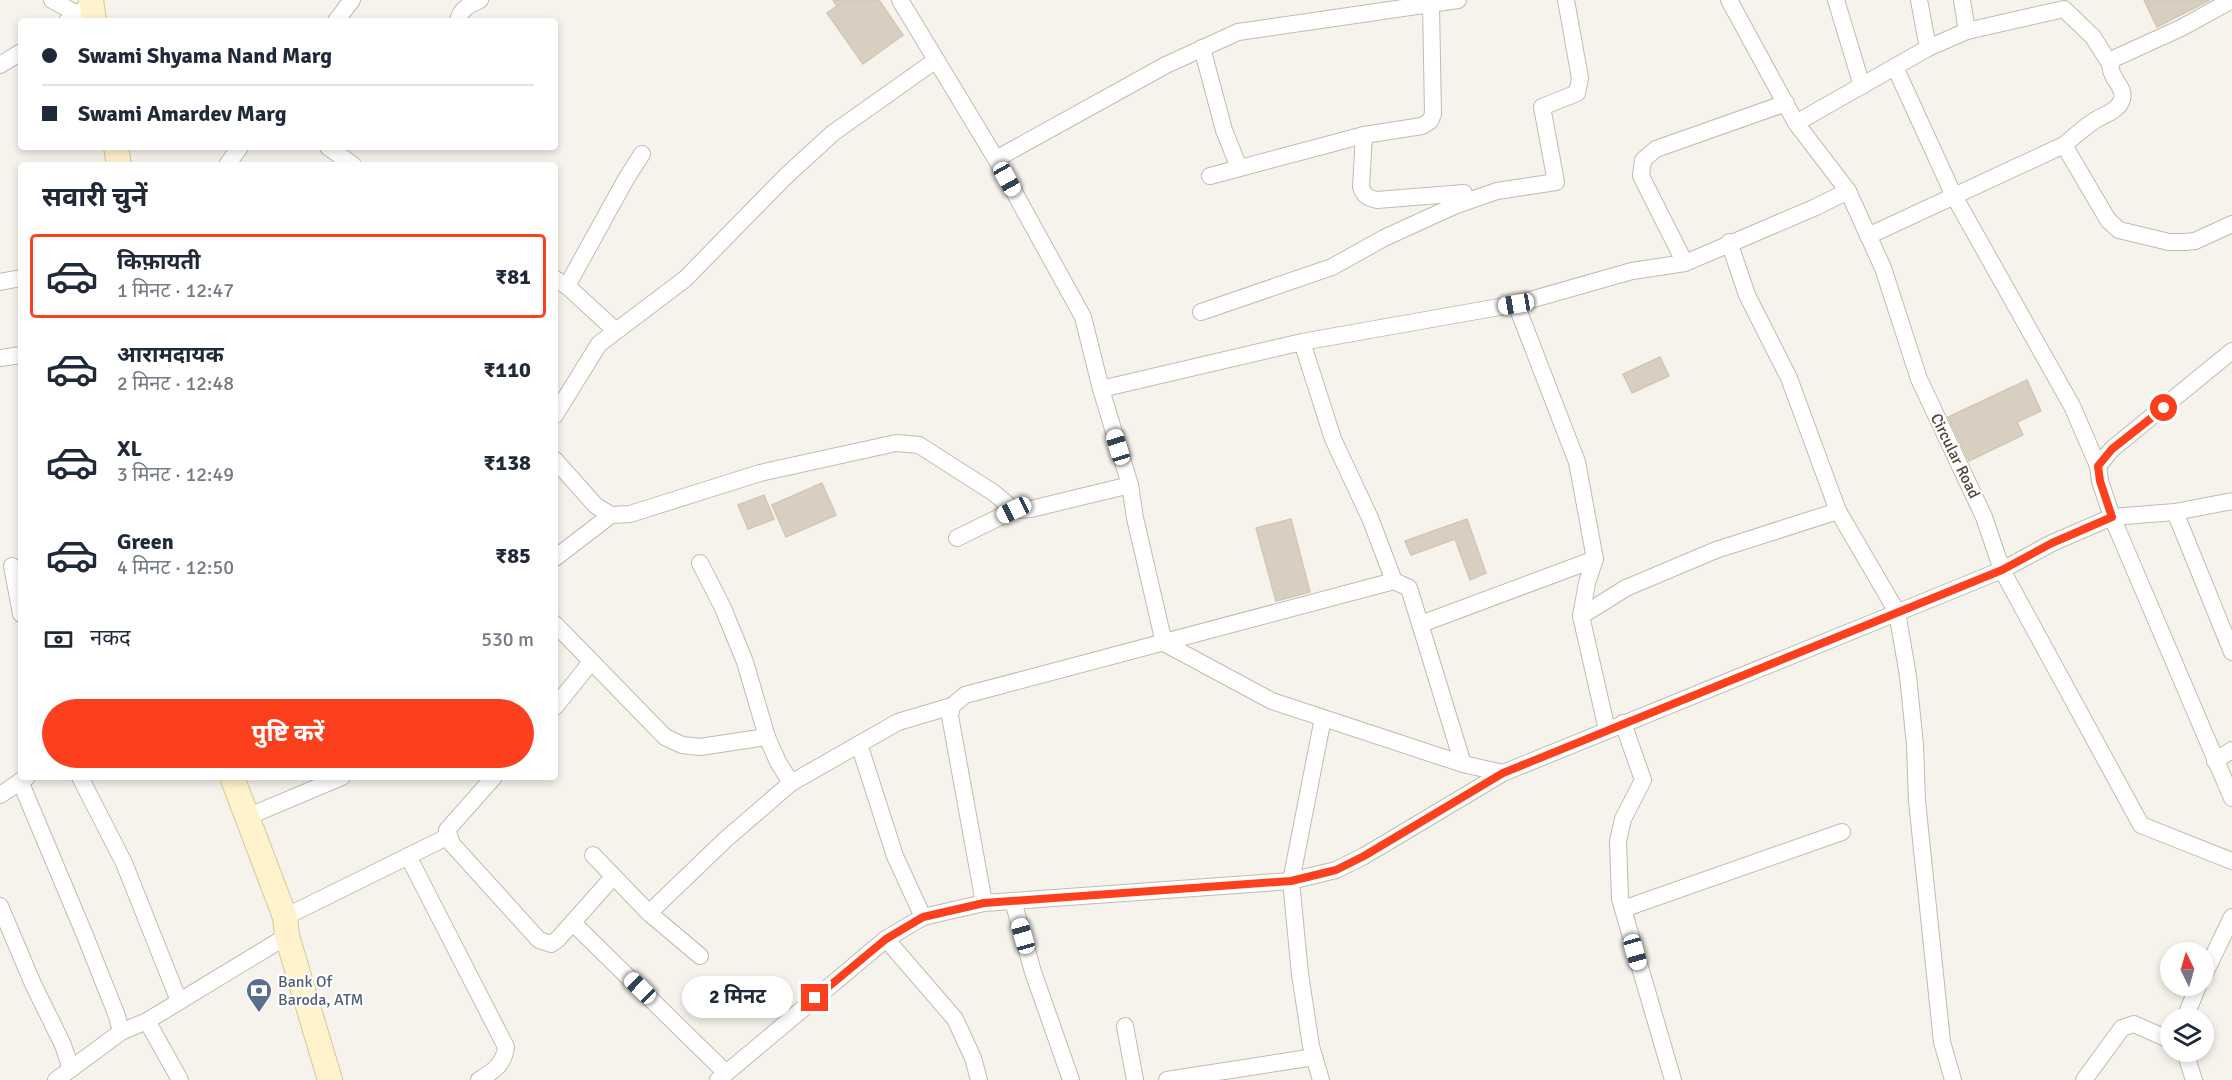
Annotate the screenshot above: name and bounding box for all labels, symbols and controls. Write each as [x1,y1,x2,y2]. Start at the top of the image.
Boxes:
text: Swami Shyama Nand Marg [78,42,332,69]
text: Swami Amardev Marg [78,100,286,127]
car [990,159,1024,199]
text: सवारी चुनें [42,181,147,214]
text: किफ़ायती [117,248,201,275]
icon: car [45,249,99,303]
text: ₹81 [495,263,531,290]
text: 1 मिनट · 12:47 [117,278,234,303]
car [1497,292,1535,316]
text: आरामदायक [117,341,224,368]
icon: car [45,342,99,396]
text: ₹110 [483,356,531,383]
text: 2 मिनट · 12:48 [117,371,234,396]
route start [2150,394,2177,421]
street label: Circular Road [1926,410,1984,502]
car [1104,427,1132,467]
icon: car [45,435,99,489]
text: XL [117,435,142,462]
text: ₹138 [483,449,531,476]
text: 3 मिनट · 12:49 [117,462,234,487]
car [994,494,1034,526]
icon: car [45,528,99,582]
text: Green [117,528,174,555]
text: ₹85 [495,542,531,569]
text: 4 मिनट · 12:50 [117,555,234,580]
icon: cash [42,623,75,656]
text: नकद [90,624,131,651]
text: 530 m [481,627,534,652]
button: पुष्टि करें [42,699,534,768]
car [1009,916,1037,956]
car [1621,932,1649,972]
north arrow [2160,942,2214,996]
map controls [2160,942,2214,1062]
car [621,969,659,1007]
place label: Bank Of Baroda, ATM [278,972,363,1010]
bank icon: Bank Of Baroda, ATM [244,976,274,1014]
callout: 2 मिनट [683,977,794,1019]
text: 2 मिनट [709,984,766,1009]
route end [801,984,828,1011]
button: layers [2160,1008,2214,1062]

